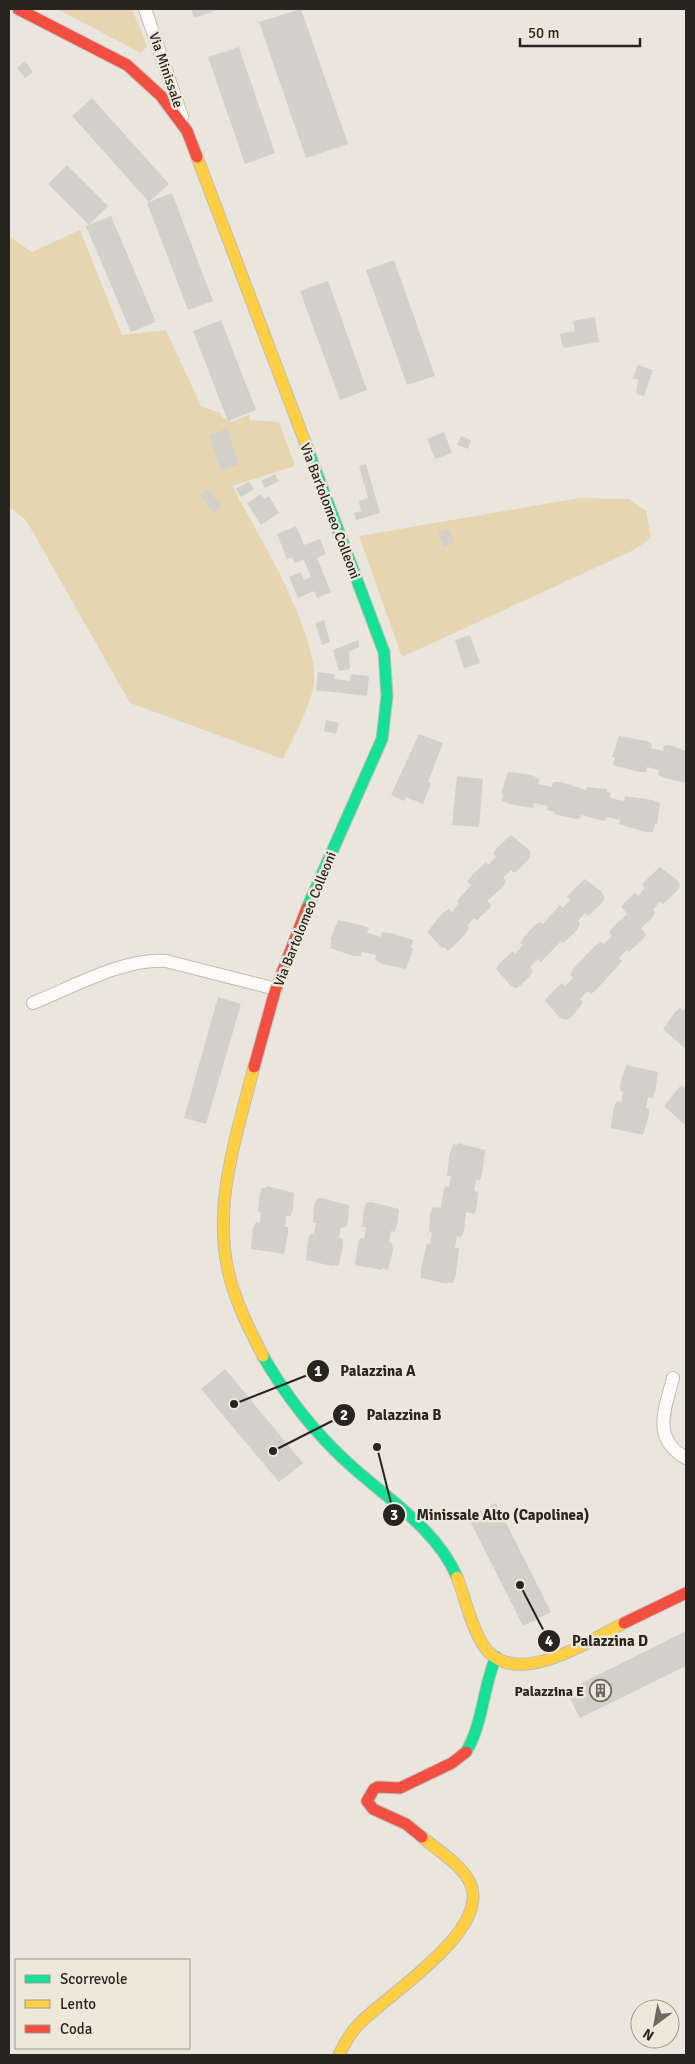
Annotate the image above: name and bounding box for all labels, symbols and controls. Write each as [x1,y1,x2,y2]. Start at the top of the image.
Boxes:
scale bar [520,15,640,47]
text: 50 m [528,24,559,42]
street label: Via Minissale [145,30,187,110]
street label: Via Bartolomeo Colleoni [296,441,364,581]
street label: Via Bartolomeo Colleoni [270,849,340,989]
callout: Palazzina A [306,1356,426,1386]
text: 1 [314,1362,322,1380]
text: Palazzina A [340,1362,416,1380]
callout: Palazzina B [331,1400,451,1430]
text: 2 [340,1406,348,1424]
text: Palazzina B [366,1406,442,1424]
callout: Minissale Alto (Capolinea) [381,1500,599,1530]
text: 3 [390,1506,398,1524]
text: Minissale Alto (Capolinea) [417,1506,589,1524]
callout: Palazzina D [537,1626,658,1656]
text: 4 [545,1632,553,1650]
text: Palazzina D [572,1632,648,1650]
building icon: Palazzina E [588,1679,612,1703]
place label: Palazzina E [515,1683,584,1700]
legend [15,1959,190,2049]
text: Scorrevole [60,1970,127,1988]
text: Lento [60,1995,96,2013]
north arrow [630,1999,680,2049]
text: Coda [60,2020,92,2038]
text: N [640,2025,657,2044]

